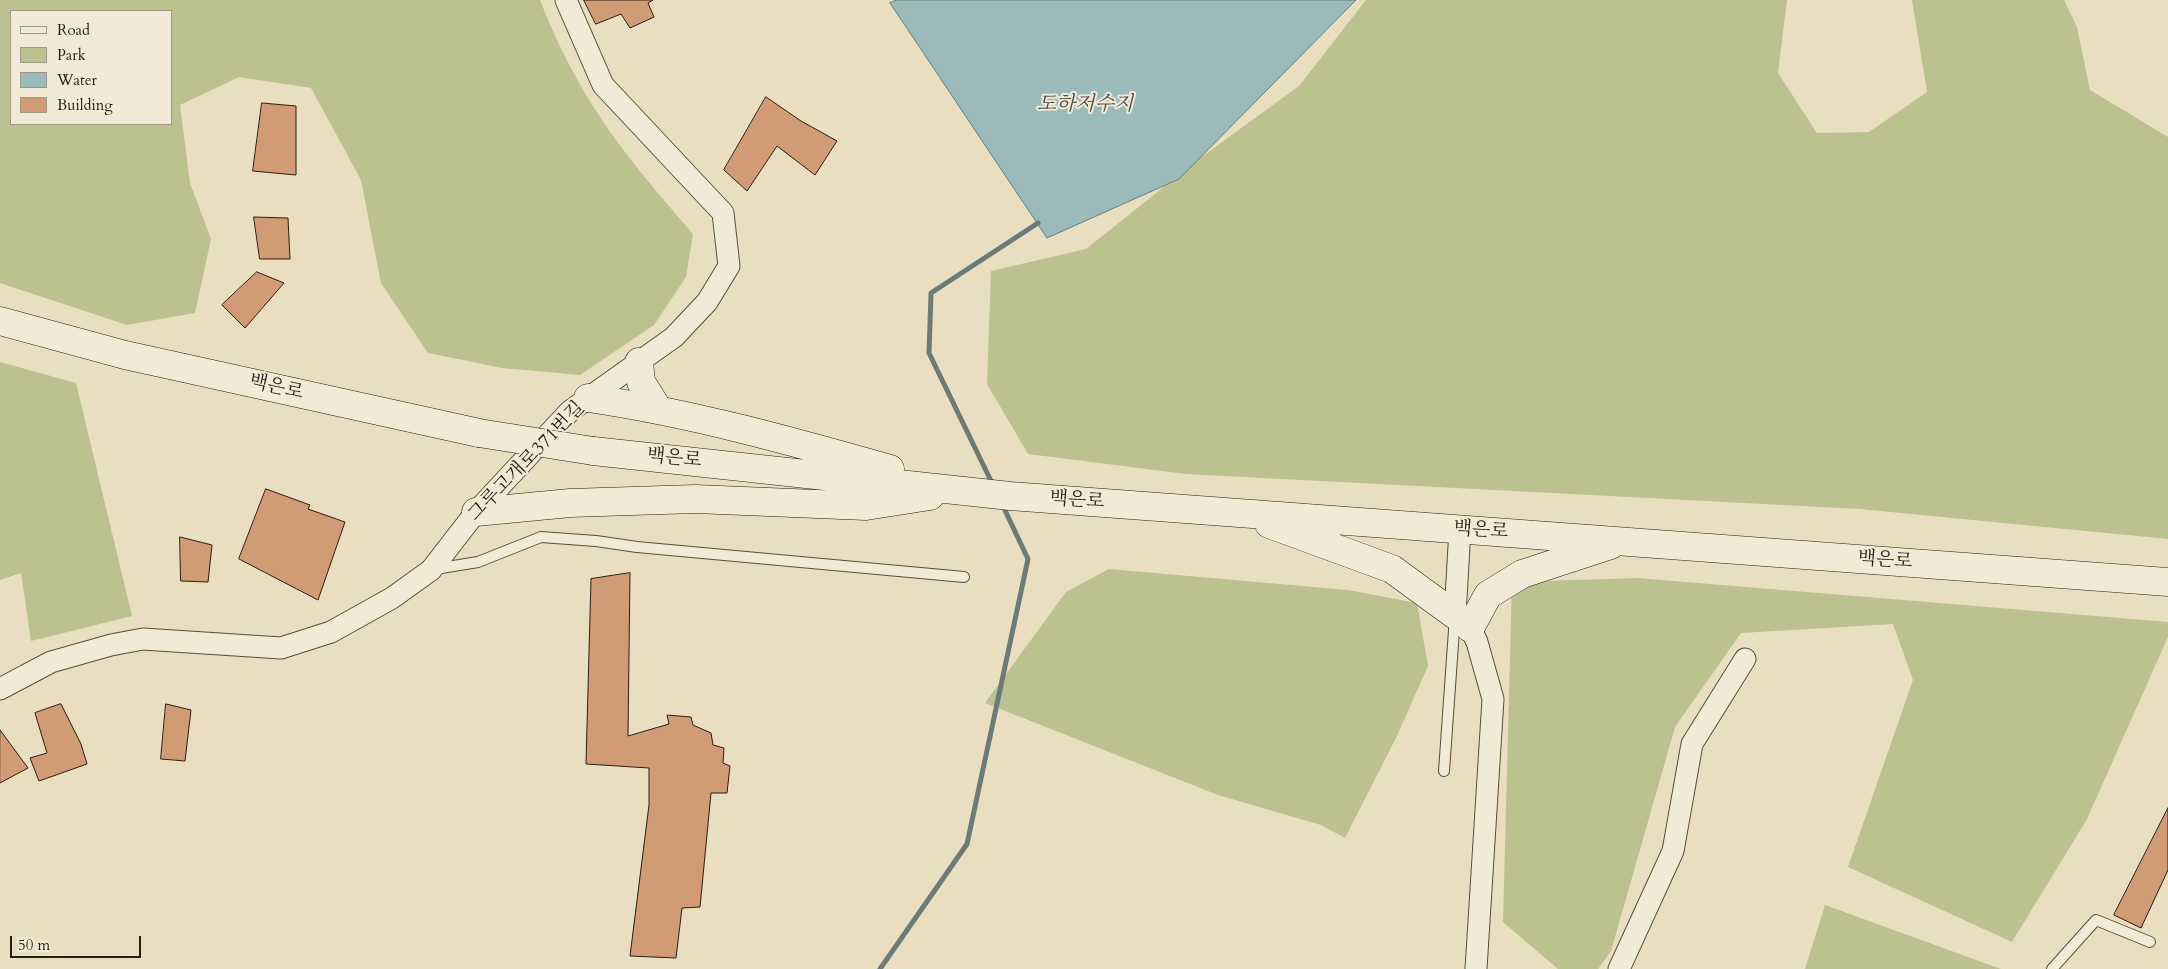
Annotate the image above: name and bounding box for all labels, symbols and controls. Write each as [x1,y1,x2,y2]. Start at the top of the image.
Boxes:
legend [10,10,172,125]
text: Road [57,20,90,40]
text: Park [57,45,86,65]
text: Water [57,70,97,90]
water label: 도하저수지 [1037,93,1133,117]
text: Building [57,95,113,115]
street label: 백은로 [247,371,305,405]
street label: 그루고개로371번길 [464,397,590,527]
street label: 백은로 [645,445,703,473]
street label: 백은로 [1049,488,1105,514]
street label: 백은로 [1453,518,1509,544]
street label: 백은로 [1857,548,1913,574]
scale bar [12,926,144,958]
text: 50 m [18,935,50,955]

